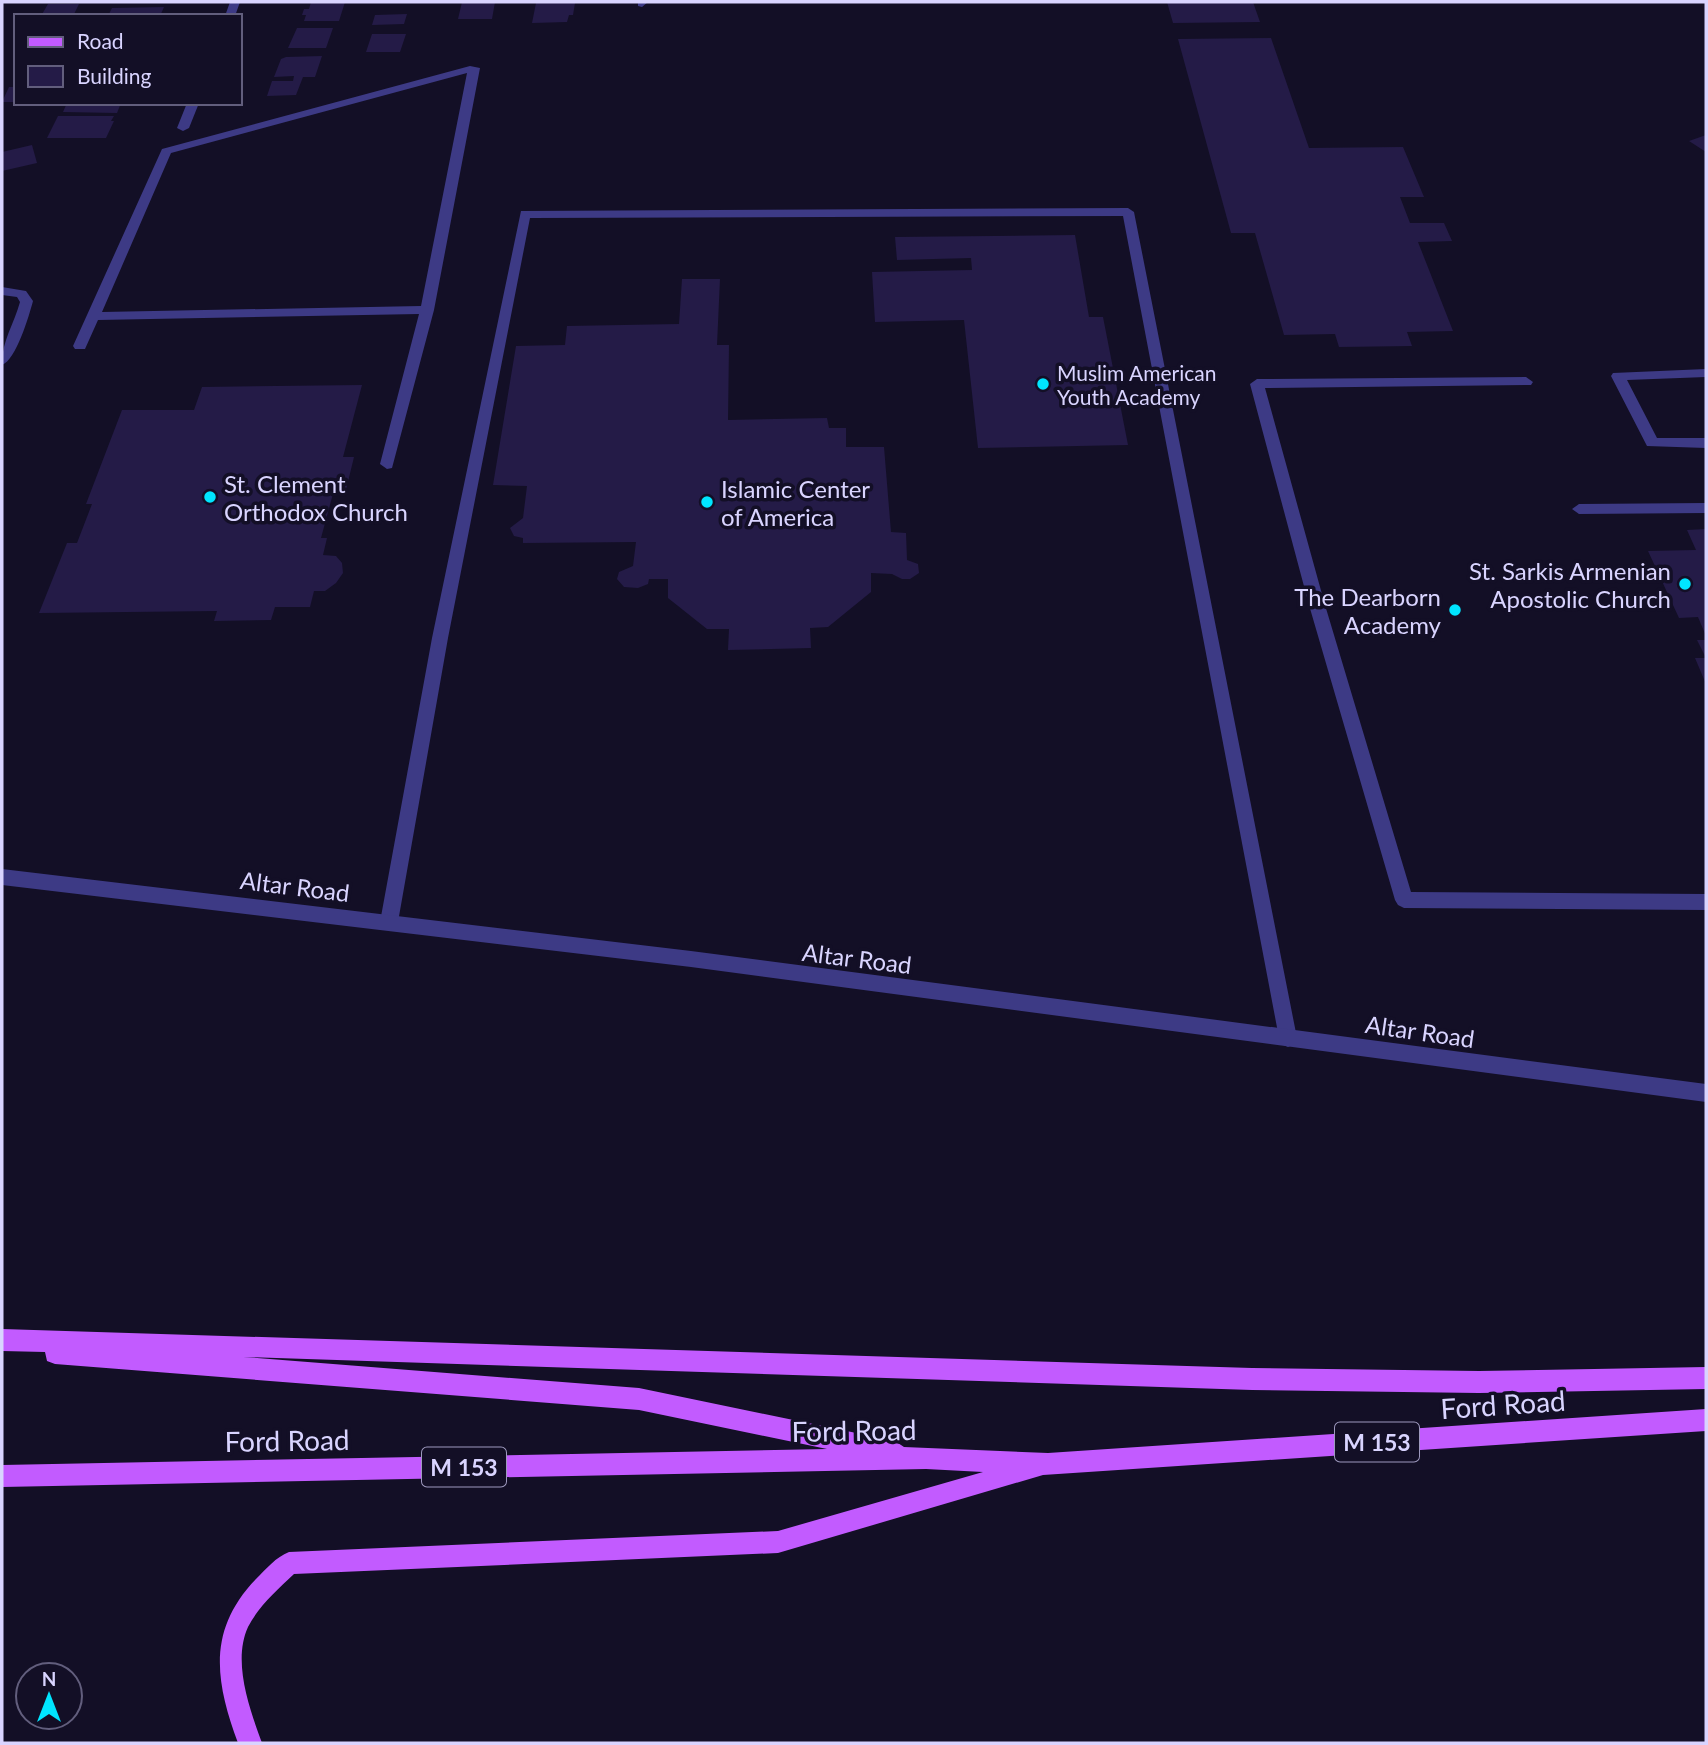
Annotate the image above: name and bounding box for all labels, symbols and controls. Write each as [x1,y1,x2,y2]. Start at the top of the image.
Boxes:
legend [14,14,242,105]
text: Road [77,28,124,53]
text: Building [77,63,152,88]
place label: Muslim American Youth Academy [1057,360,1216,409]
marker: Muslim American Youth Academy [1035,376,1051,392]
place label: St. Clement Orthodox Church [224,469,408,526]
place label: Islamic Center of America [721,474,870,531]
marker: St. Clement Orthodox Church [202,489,218,505]
marker: Islamic Center of America [699,494,715,510]
place label: St. Sarkis Armenian Apostolic Church [1469,556,1671,613]
marker: St. Sarkis Armenian Apostolic Church [1677,576,1693,592]
place label: The Dearborn Academy [1294,582,1442,639]
marker: The Dearborn Academy [1447,602,1463,618]
street label: Altar Road [239,865,351,907]
street label: Altar Road [801,937,913,979]
street label: Altar Road [1364,1009,1476,1053]
street label: Ford Road [1439,1383,1567,1425]
street label: Ford Road [791,1412,917,1448]
street label: Ford Road [224,1422,350,1458]
road number: M 153 [1335,1422,1419,1462]
road number: M 153 [422,1448,506,1486]
north arrow [14,1661,84,1731]
text: N [42,1667,56,1690]

